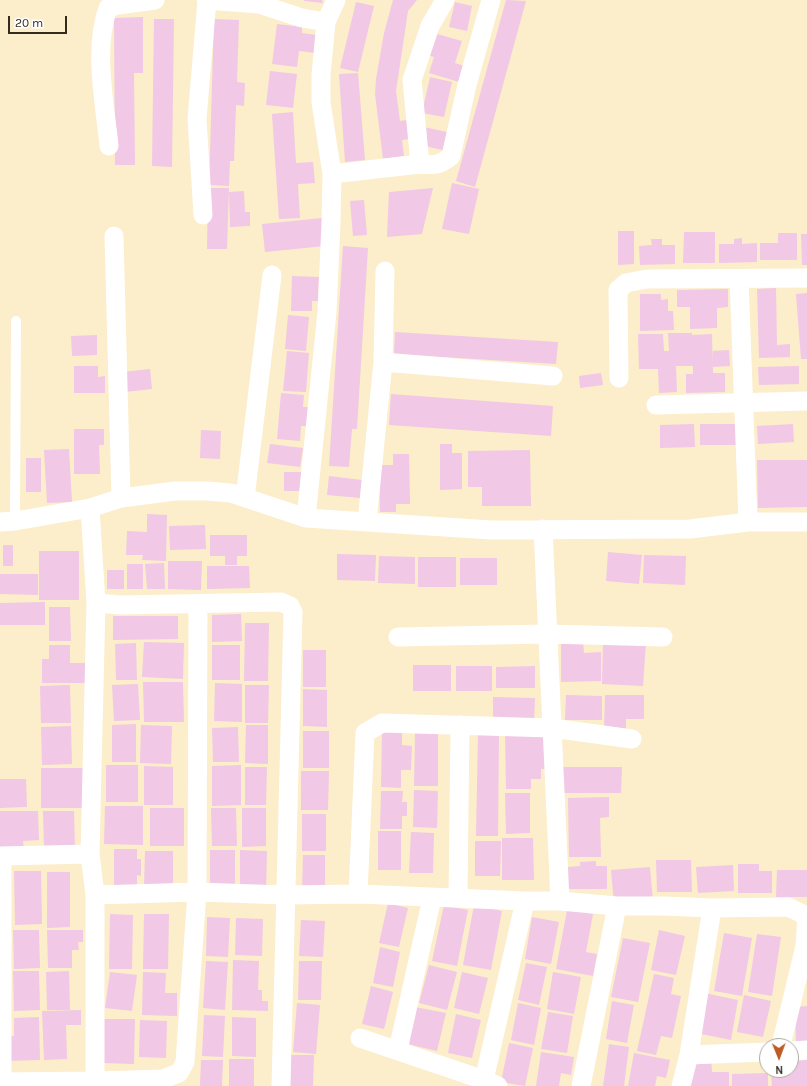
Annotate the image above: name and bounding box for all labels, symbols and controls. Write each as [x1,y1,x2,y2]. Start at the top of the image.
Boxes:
scale bar [10,8,69,34]
text: 20 m [15,16,43,30]
north arrow [759,1038,799,1078]
text: N [775,1063,783,1076]

